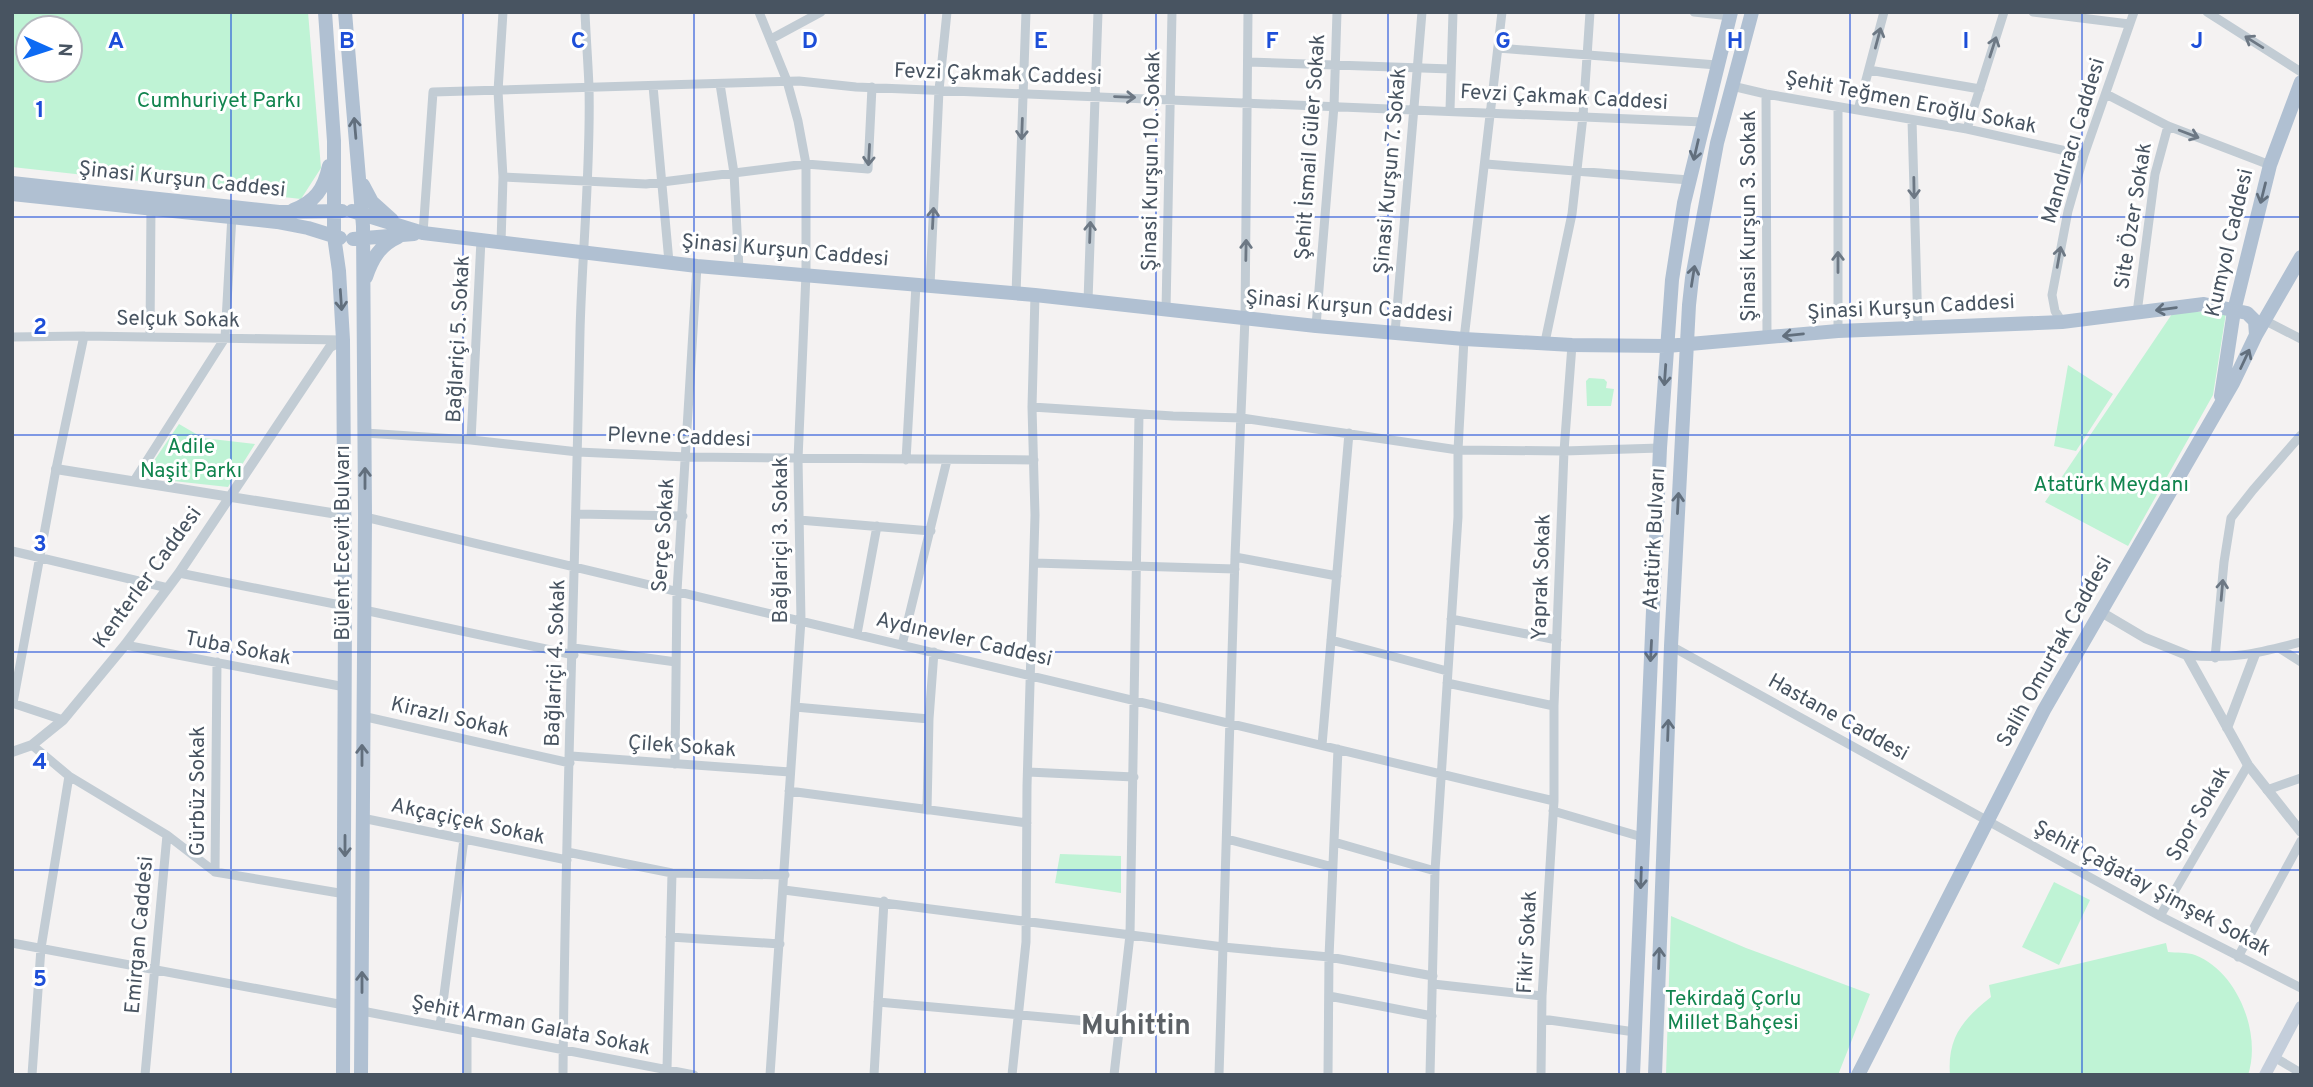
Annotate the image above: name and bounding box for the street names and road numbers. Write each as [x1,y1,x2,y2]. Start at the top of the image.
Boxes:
street label: Şehit İsmail Güler Sokak [1290,33,1332,261]
street label: Şinasi Kurşun 10. Sokak [1137,50,1167,272]
street label: Mandıracı Caddesi [2036,55,2112,227]
street label: Fevzi Çakmak Caddesi [893,58,1103,92]
street label: Şehit Teğmen Eroğlu Sokak [1783,65,2039,141]
street label: Şinasi Kurşun 7. Sokak [1369,66,1413,276]
street label: Fevzi Çakmak Caddesi [1459,79,1669,117]
street label: Şinasi Kurşun 3. Sokak [1736,110,1763,322]
street label: Site Özer Sokak [2109,141,2159,291]
street label: Şinasi Kurşun Caddesi [77,156,287,204]
street label: Kumyol Caddesi [2200,166,2260,320]
street label: Şinasi Kurşun Caddesi [680,228,890,274]
street label: Bağlariçi 5. Sokak [441,255,477,423]
street label: Şinasi Kurşun Caddesi [1244,284,1454,330]
street label: Şinasi Kurşun Caddesi [1806,289,2016,327]
street label: Selçuk Sokak [116,305,240,335]
street label: Plevne Caddesi [607,422,751,454]
street label: Bülent Ecevit Bulvarı [330,445,357,641]
street label: Bağlariçi 3. Sokak [768,456,795,624]
street label: Atatürk Bulvarı [1638,467,1672,611]
street label: Serçe Sokak [647,477,681,593]
street label: Kenterler Caddesi [88,502,208,654]
street label: Yaprak Sokak [1526,513,1558,641]
street label: Salih Omurtak Caddesi [1991,552,2119,752]
street label: Bağlariçi 4. Sokak [540,579,572,747]
street label: Aydınevler Caddesi [873,607,1055,673]
street label: Tuba Sokak [182,625,294,673]
street label: Hastane Caddesi [1763,668,1913,768]
street label: Kirazlı Sokak [388,691,512,745]
street label: Gürbüz Sokak [185,726,212,856]
street label: Çilek Sokak [627,730,737,764]
street label: Spor Sokak [2161,761,2237,867]
street label: Akçaçiçek Sokak [388,792,548,852]
street label: Şehit Çağatay Şimşek Sokak [2028,815,2276,963]
street label: Emirgan Caddesi [120,855,160,1015]
street label: Fikir Sokak [1512,890,1544,994]
street label: Şehit Arman Galata Sokak [409,990,653,1062]

